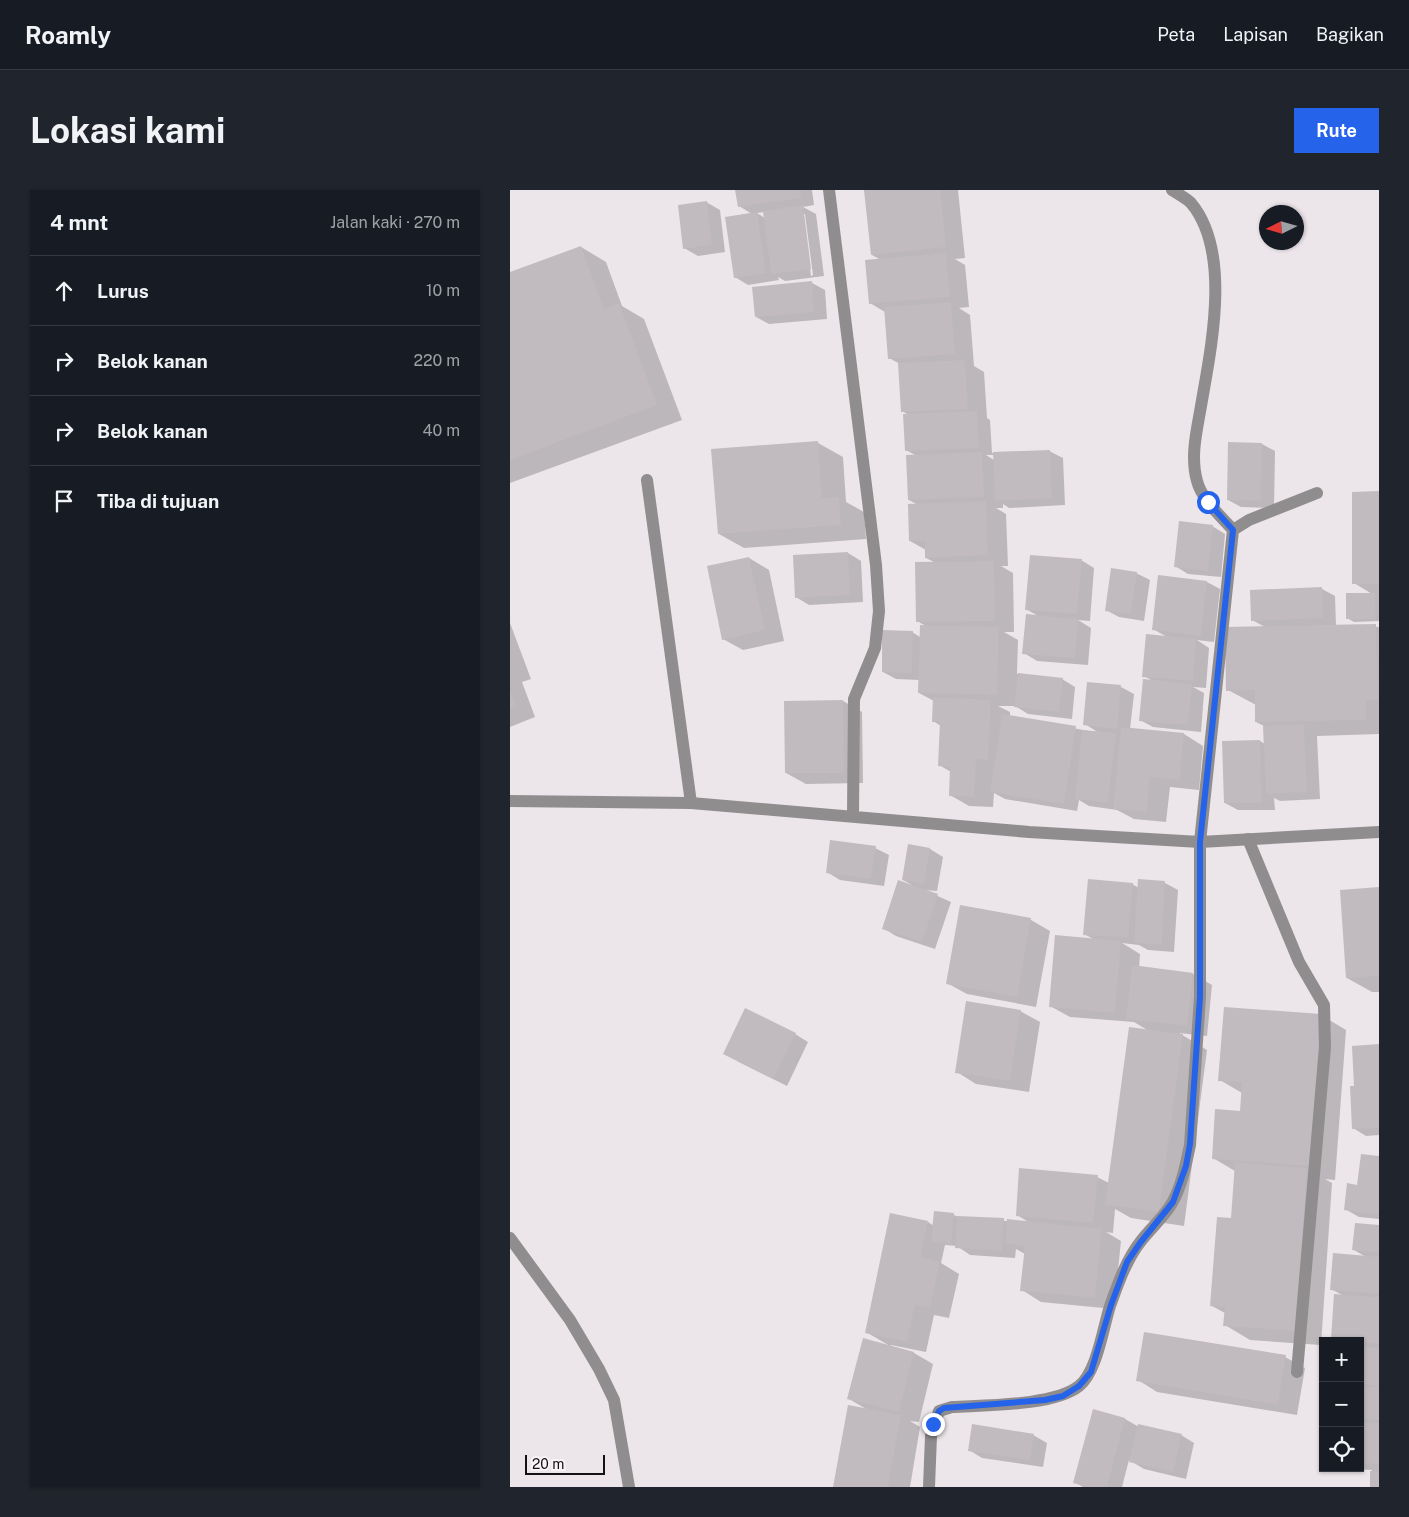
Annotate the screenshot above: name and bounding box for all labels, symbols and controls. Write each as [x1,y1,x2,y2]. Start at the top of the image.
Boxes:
text: Roamly [25,21,111,49]
text: Peta [1157,24,1195,45]
text: Lapisan [1223,24,1288,45]
text: Bagikan [1316,24,1384,45]
button: Rute [1294,108,1379,153]
text: Lokasi kami [30,110,225,151]
north arrow [1259,205,1304,250]
text: 4 mnt [50,210,108,235]
text: Jalan kaki · 270 m [330,213,460,232]
icon: ahead [50,277,78,305]
text: Lurus [97,280,149,302]
text: 10 m [426,281,460,300]
icon: right [50,347,78,375]
text: Belok kanan [97,350,208,372]
text: 220 m [413,351,460,370]
icon: right [50,417,78,445]
text: Belok kanan [97,420,208,442]
text: 40 m [422,421,460,440]
icon: arrive [50,487,78,515]
text: Tiba di tujuan [97,490,219,512]
route start [1197,491,1220,514]
map controls [1319,1337,1364,1472]
button: + [1319,1337,1364,1382]
button: − [1319,1382,1364,1427]
route end [922,1413,945,1436]
button: locate [1319,1427,1364,1472]
scale bar [525,1452,605,1475]
text: 20 m [532,1456,564,1472]

